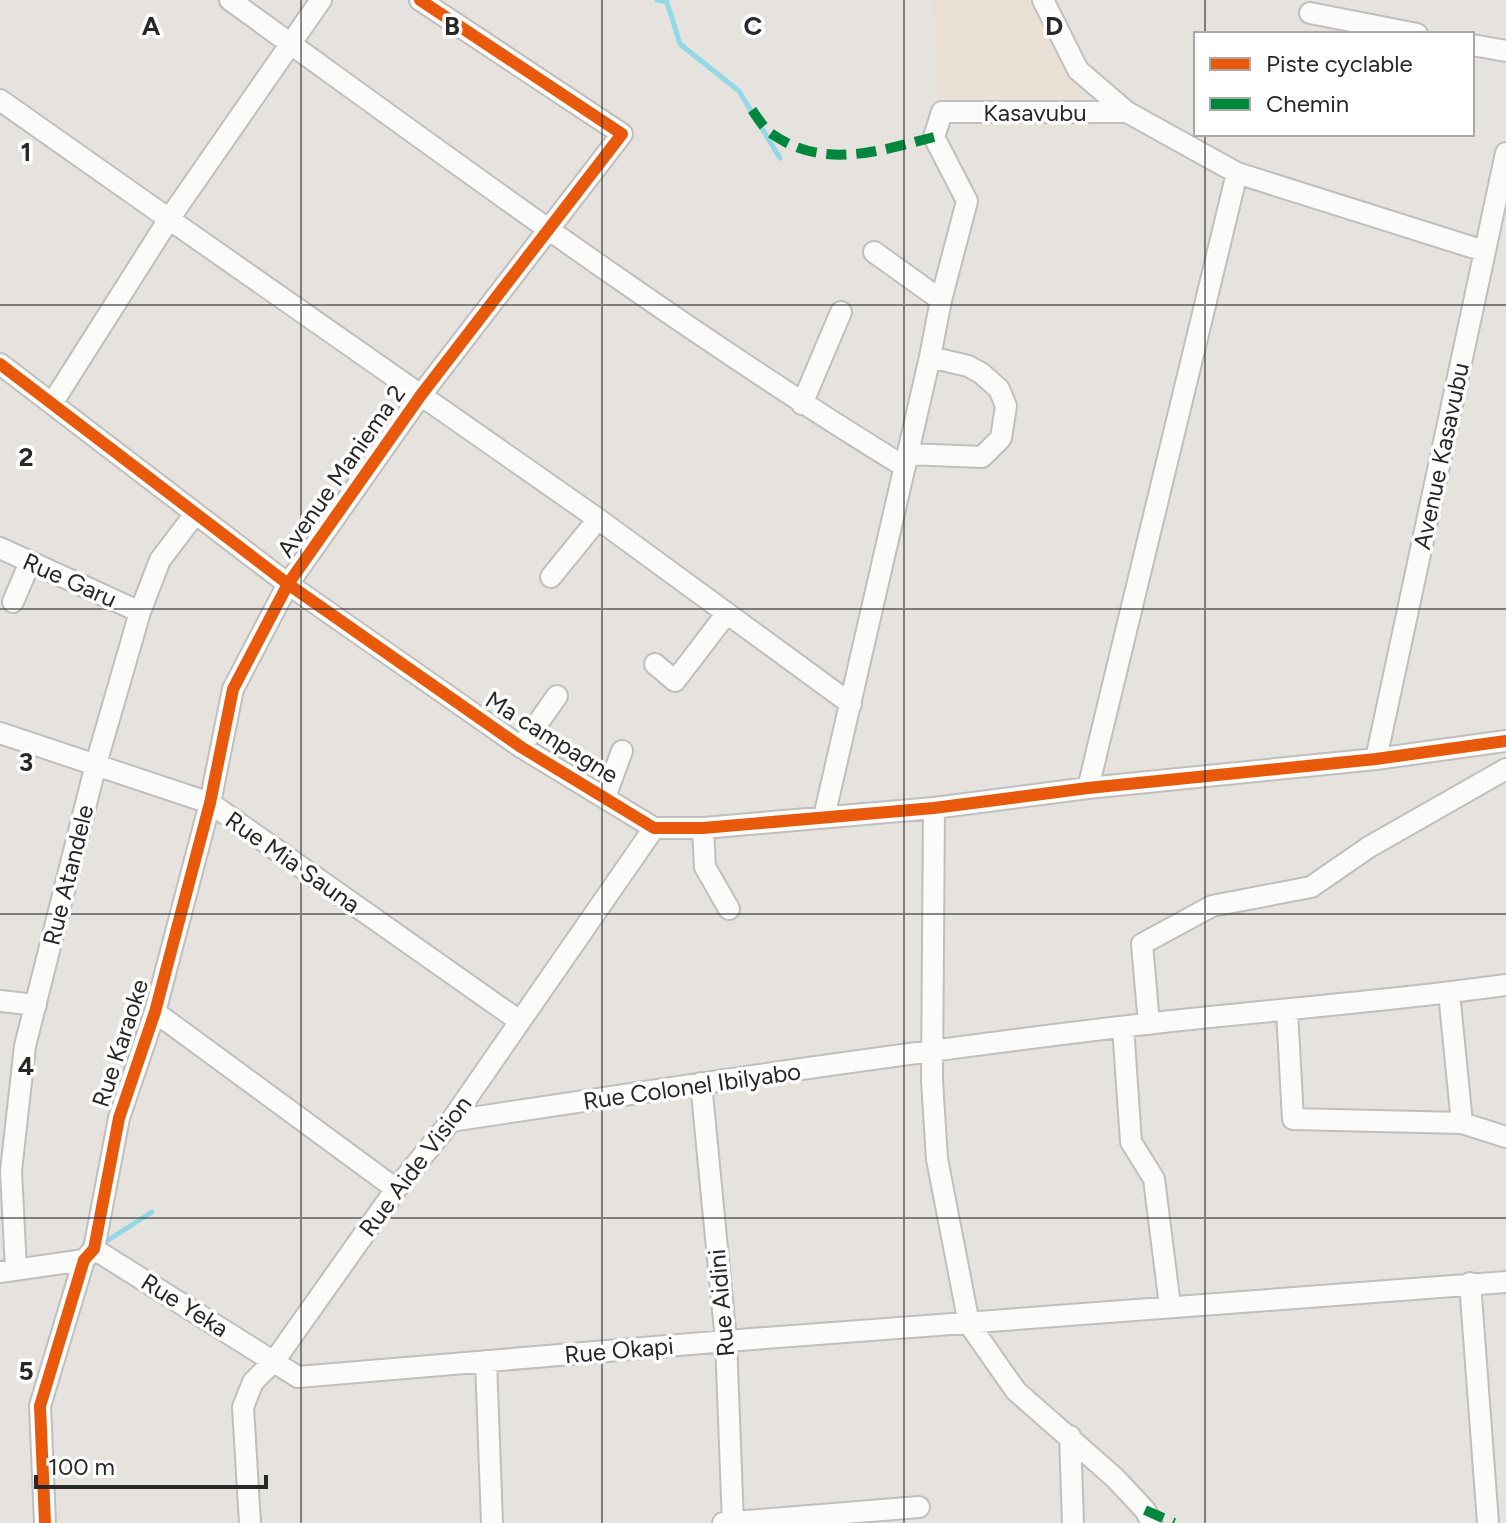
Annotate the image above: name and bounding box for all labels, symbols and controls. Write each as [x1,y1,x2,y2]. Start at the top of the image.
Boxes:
text: A [142,10,161,42]
text: B [444,10,460,42]
text: C [744,10,763,42]
text: D [1045,10,1063,42]
legend [1194,32,1474,136]
text: Piste cyclable [1266,49,1413,78]
text: Chemin [1266,89,1349,118]
street label: Kasavubu [983,98,1087,127]
text: 1 [21,136,31,168]
street label: Avenue Kasavubu [1407,360,1475,552]
street label: Avenue Maniema 2 [271,379,411,563]
text: 2 [18,441,34,473]
street label: Rue Garu [19,547,121,613]
street label: Ma campagne [480,685,624,789]
text: 3 [19,746,33,778]
street label: Rue Atandele [37,802,99,948]
street label: Rue Mia Sauna [220,805,366,919]
street label: Rue Karaoke [86,975,154,1111]
text: 4 [18,1050,34,1082]
street label: Rue Colonel Ibilyabo [581,1056,803,1116]
street label: Rue Aide Vision [353,1090,477,1242]
street label: Rue Aidini [702,1248,740,1358]
street label: Rue Yeka [136,1267,234,1343]
street label: Rue Okapi [563,1331,675,1369]
text: 5 [18,1355,34,1387]
scale bar [36,1439,266,1489]
text: 100 m [48,1452,115,1481]

